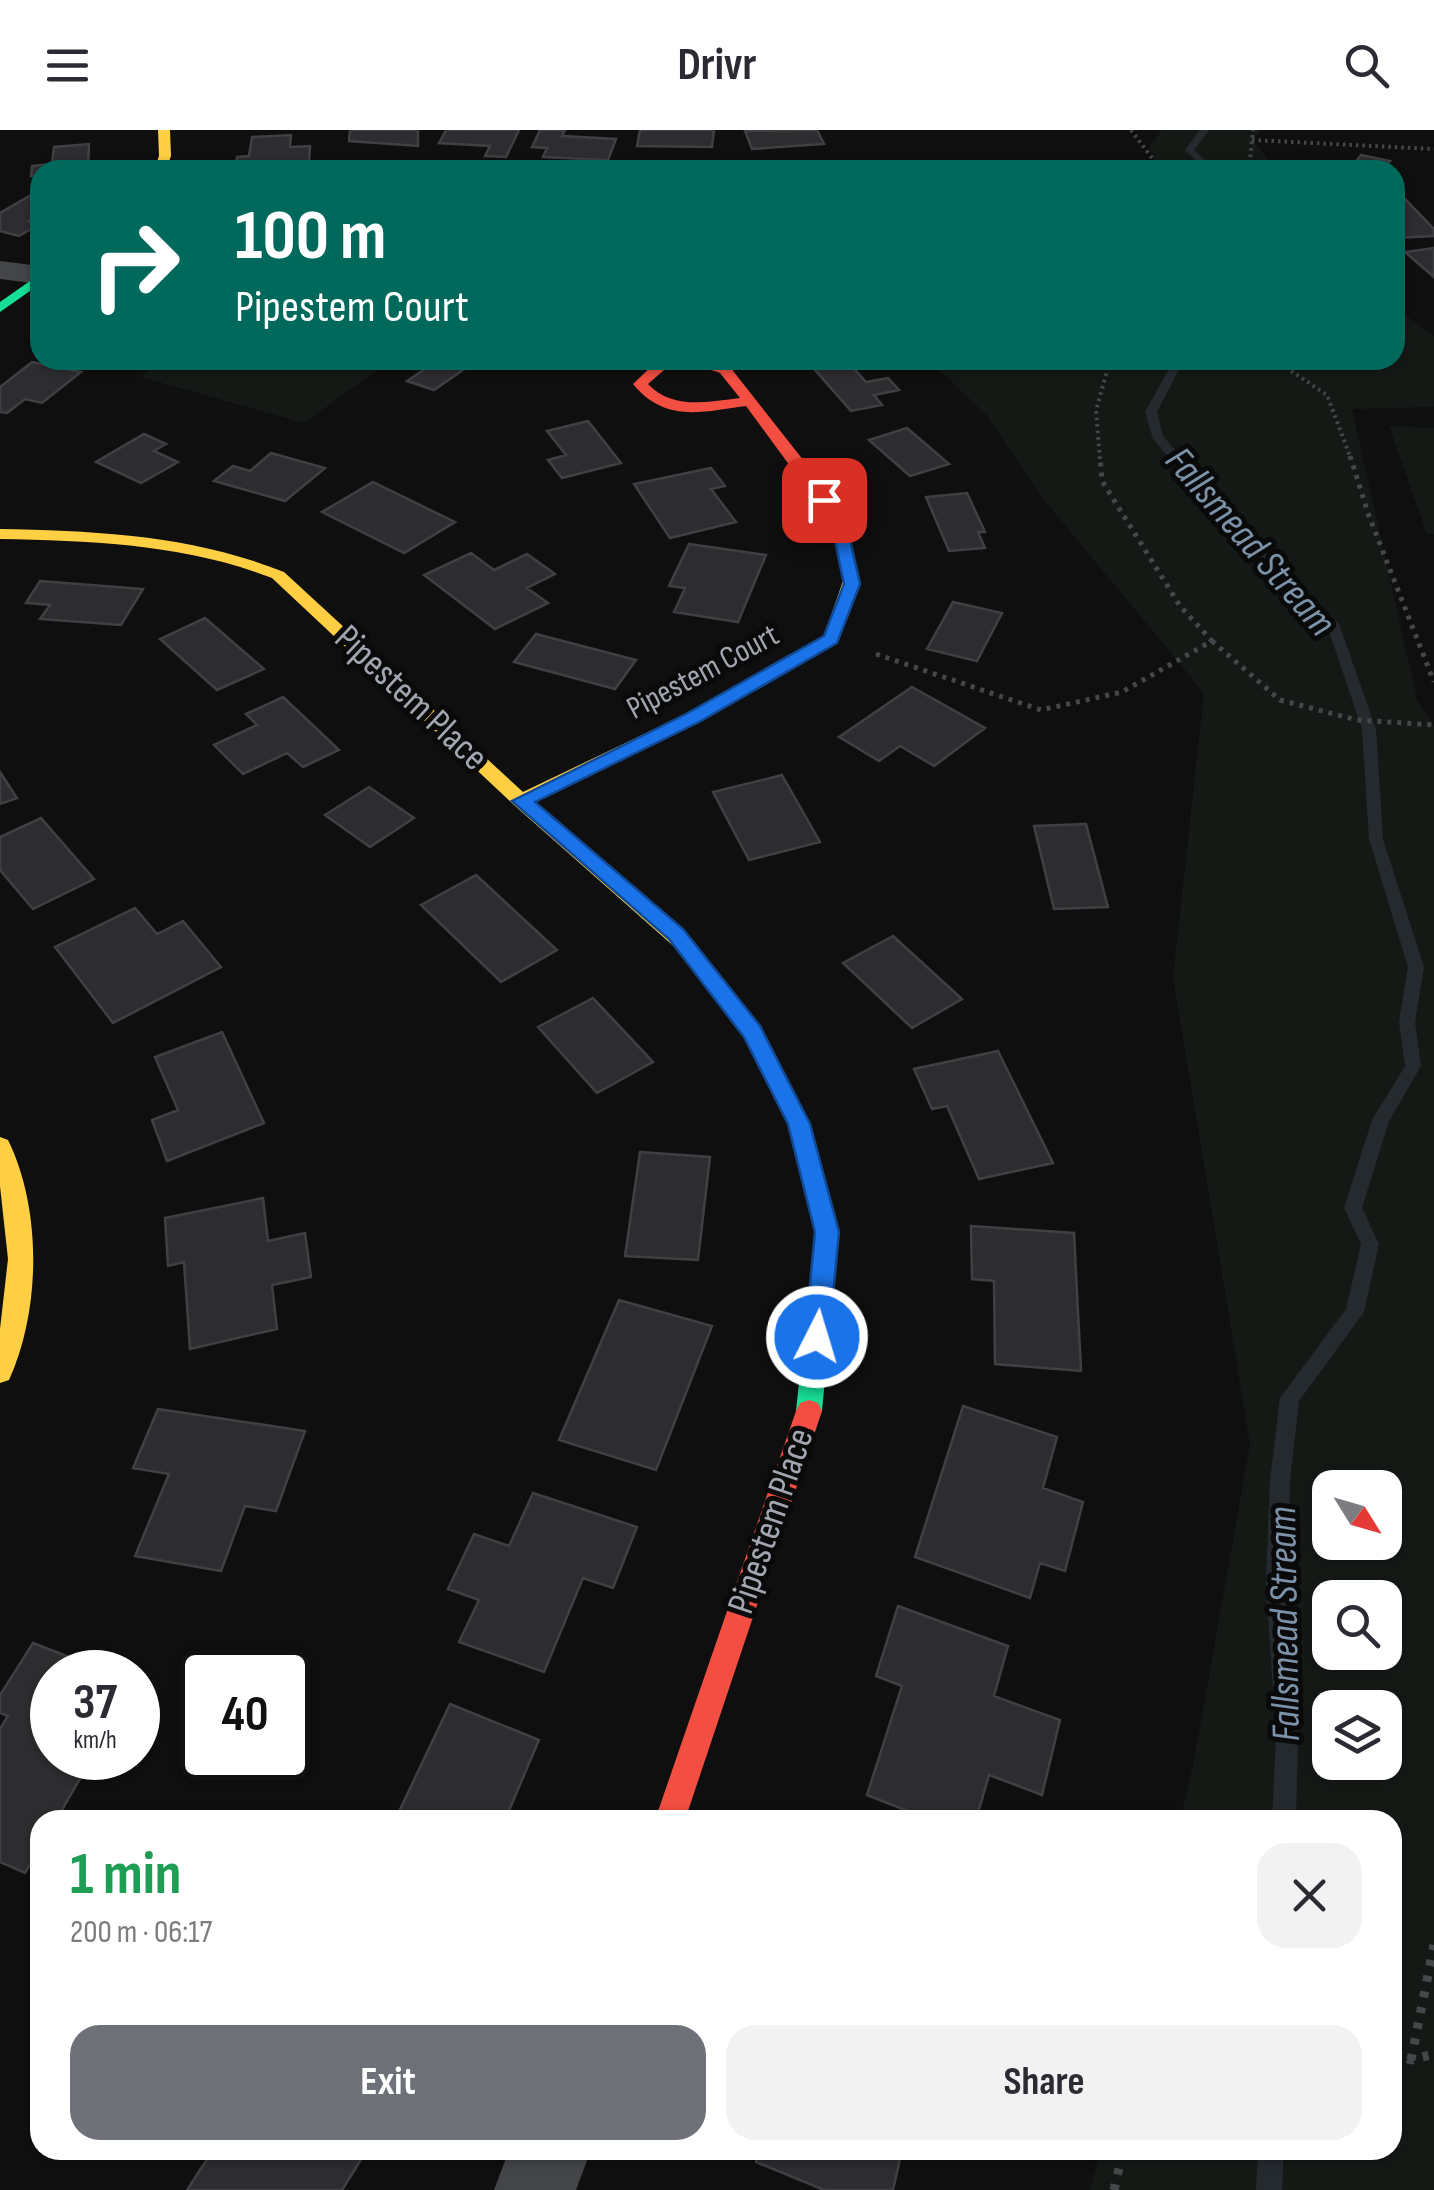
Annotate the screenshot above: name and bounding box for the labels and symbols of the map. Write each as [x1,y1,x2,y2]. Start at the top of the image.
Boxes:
water label: Fallsmead Stream [1155,438,1345,646]
pin [782,458,867,543]
street label: Pipestem Place [325,616,497,780]
street label: Pipestem Court [620,616,786,728]
position arrow [765,1285,869,1389]
street label: Pipestem Place [718,1423,824,1619]
north arrow [1312,1470,1402,1560]
water label: Fallsmead Stream [1259,1506,1311,1742]
speed limit sign: 40 [180,1650,310,1780]

